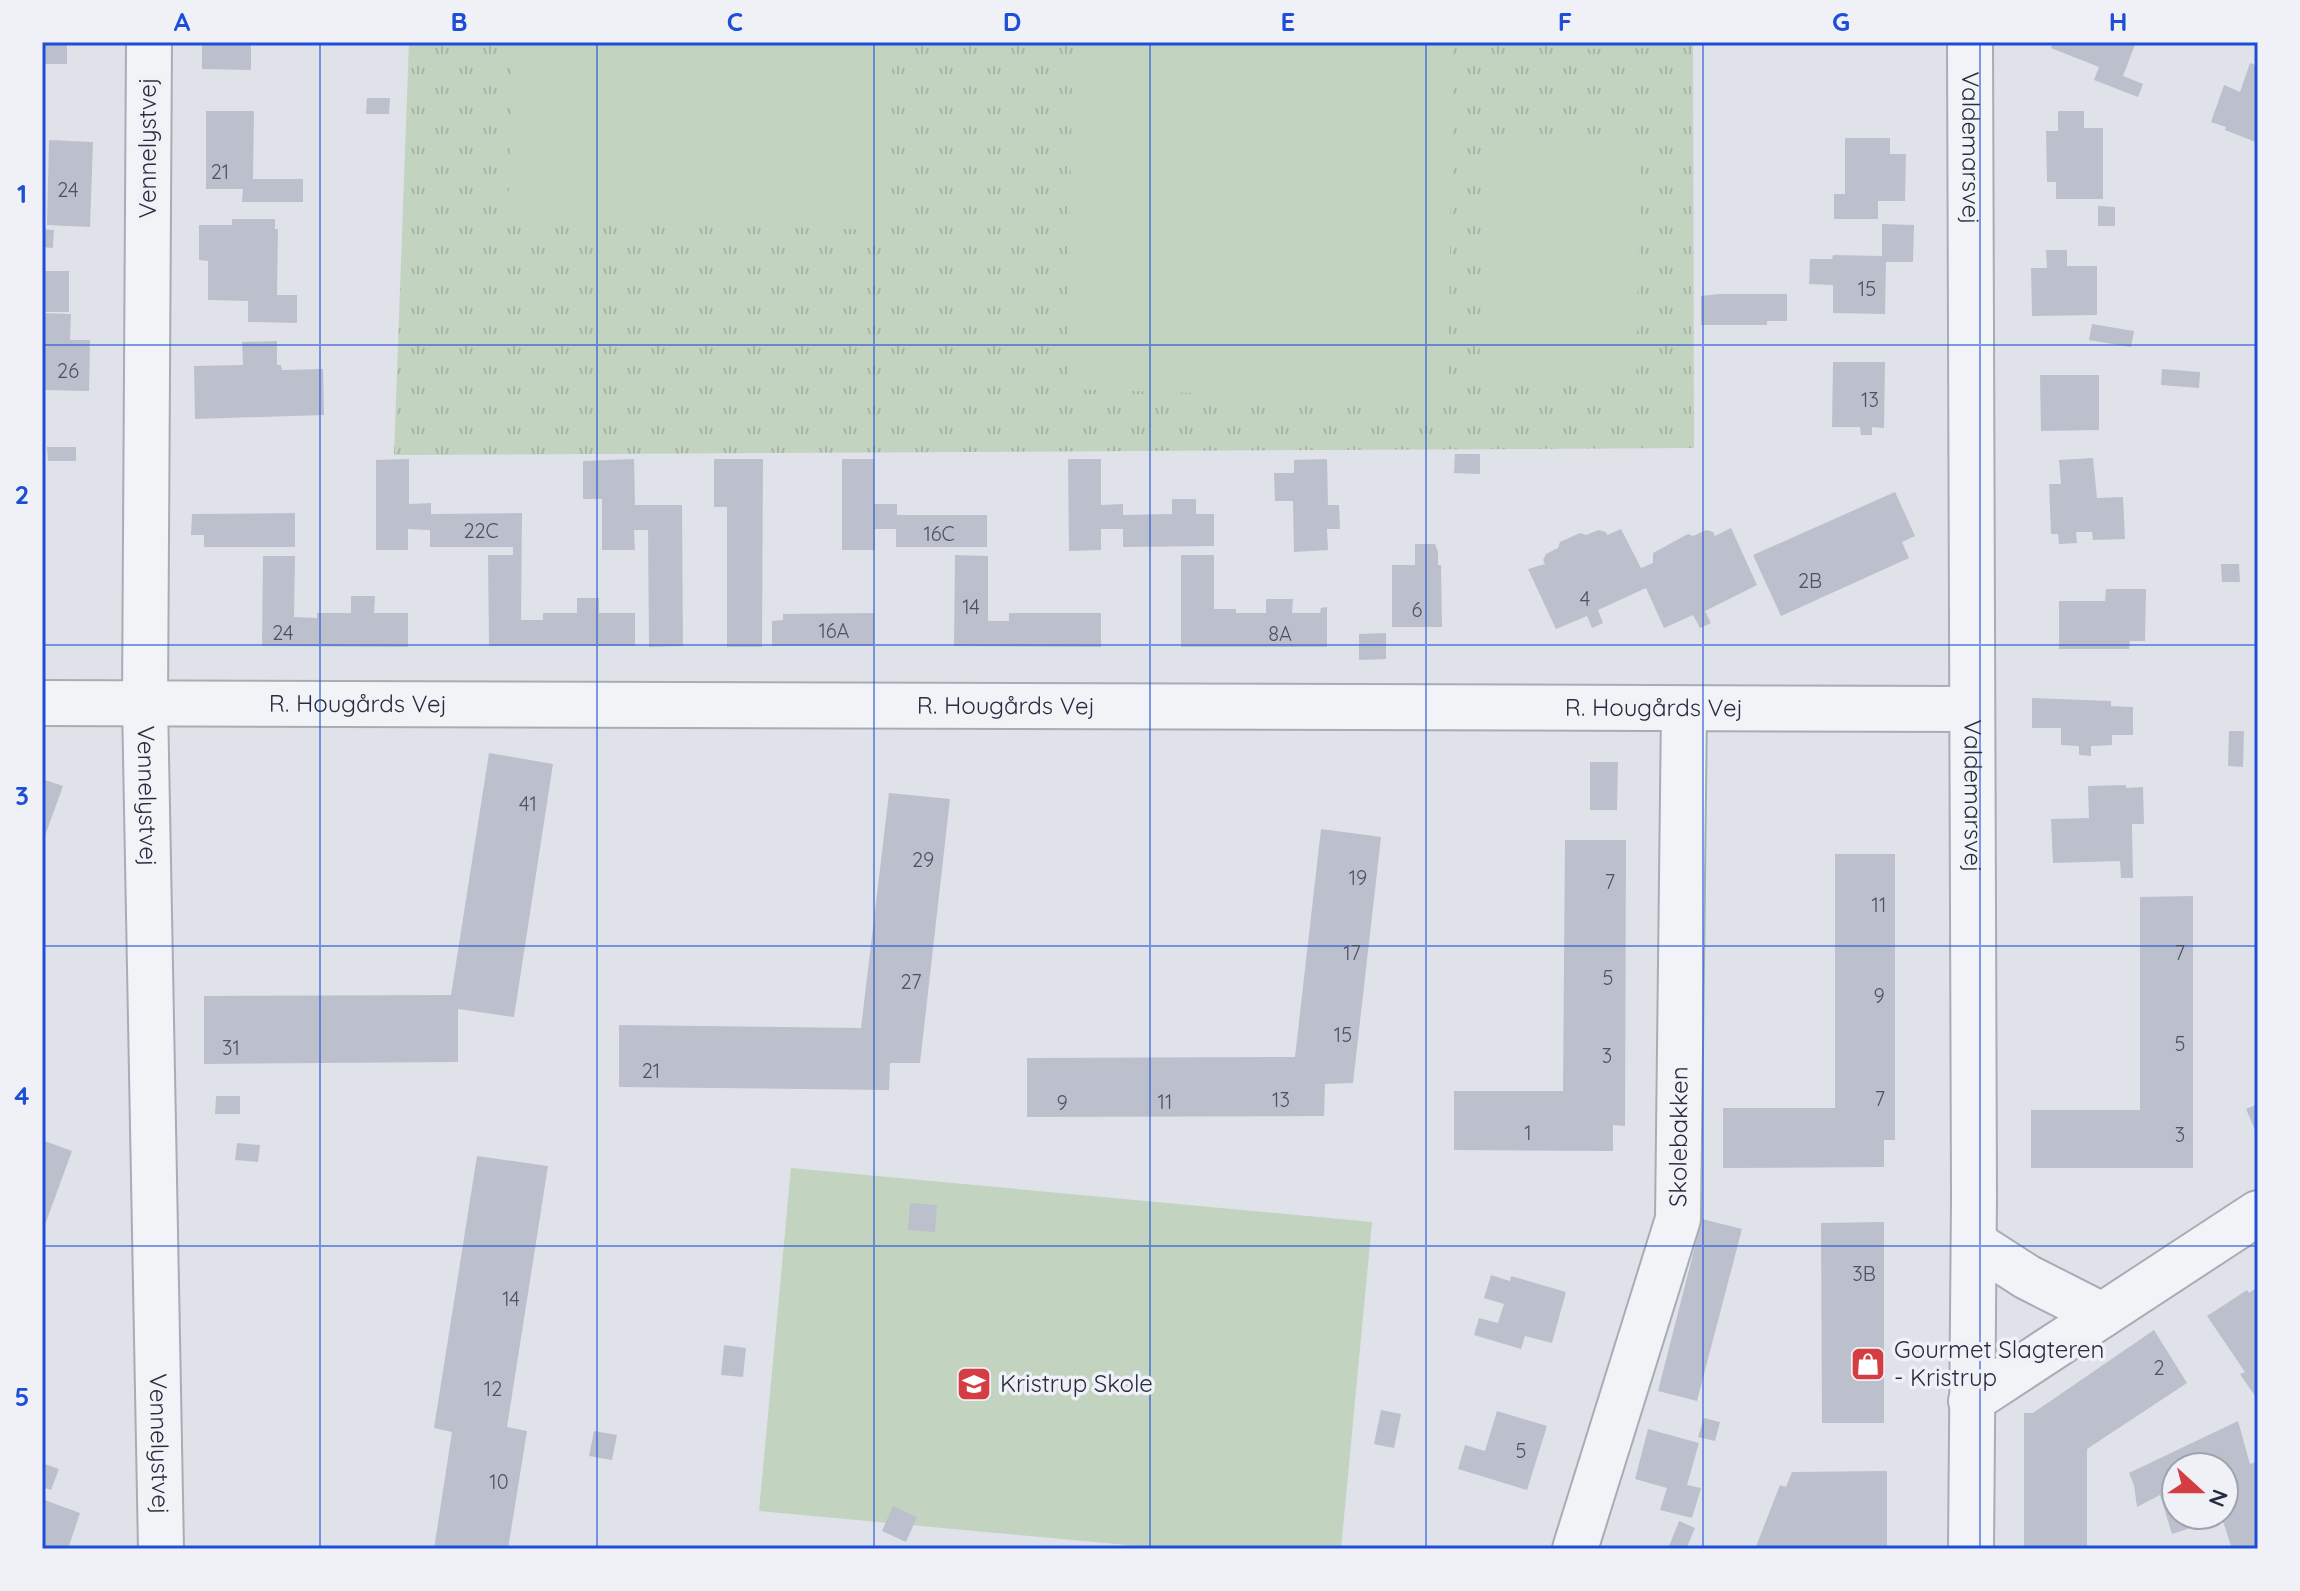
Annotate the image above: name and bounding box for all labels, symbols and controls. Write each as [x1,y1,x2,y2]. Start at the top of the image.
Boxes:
text: A [174,5,191,38]
text: B [450,5,468,38]
text: C [727,5,743,38]
text: D [1003,5,1021,38]
text: E [1281,5,1295,38]
text: F [1558,5,1572,38]
text: G [1832,5,1850,38]
text: H [2109,5,2127,38]
street label: Valdemarsvej [1956,71,1987,225]
street label: Vennelystvej [132,78,162,218]
house number: 21 [211,159,229,184]
text: 1 [17,177,27,210]
house number: 24 [57,177,79,202]
house number: 15 [1858,276,1876,301]
house number: 26 [57,358,79,383]
house number: 13 [1861,387,1879,412]
text: 2 [15,478,29,511]
house number: 22C [463,518,499,543]
house number: 16C [923,521,955,546]
house number: 2B [1798,568,1822,593]
house number: 4 [1580,586,1590,611]
house number: 14 [962,594,980,619]
house number: 6 [1412,597,1423,622]
house number: 16A [818,618,850,643]
house number: 24 [272,620,294,645]
house number: 8A [1268,621,1292,646]
street label: R. Hougårds Vej [269,688,447,718]
street label: R. Hougårds Vej [917,690,1095,720]
street label: R. Hougårds Vej [1565,692,1743,722]
street label: Valdemarsvej [1958,719,1989,873]
street label: Vennelystvej [131,725,164,867]
text: 3 [15,779,29,812]
house number: 41 [519,791,537,816]
house number: 29 [912,847,934,872]
house number: 19 [1349,865,1367,890]
house number: 7 [1605,869,1615,894]
house number: 11 [1872,892,1886,917]
house number: 17 [1343,940,1361,965]
house number: 7 [2175,940,2185,965]
house number: 5 [1603,965,1613,990]
house number: 27 [901,969,921,994]
house number: 9 [1873,983,1885,1008]
house number: 15 [1334,1022,1352,1047]
house number: 5 [2175,1031,2185,1056]
house number: 31 [222,1035,240,1060]
house number: 3 [1602,1043,1612,1068]
house number: 21 [642,1058,660,1083]
street label: Skolebakken [1662,1066,1694,1207]
text: 4 [14,1079,30,1112]
house number: 7 [1875,1086,1885,1111]
house number: 13 [1272,1087,1290,1112]
house number: 11 [1158,1089,1172,1114]
house number: 9 [1056,1090,1068,1115]
house number: 1 [1524,1120,1532,1145]
house number: 3 [2175,1122,2185,1147]
house number: 3B [1852,1261,1876,1286]
house number: 14 [502,1286,520,1311]
place label: Gourmet Slagteren - Kristrup [1894,1334,2104,1392]
shop icon: Gourmet Slagteren - Kristrup [1849,1345,1887,1383]
house number: 2 [2153,1355,2165,1380]
school or university icon: Kristrup Skole [955,1365,993,1403]
place label: Kristrup Skole [1000,1368,1153,1398]
street label: Vennelystvej [144,1373,176,1515]
house number: 12 [484,1376,502,1401]
text: 5 [15,1380,29,1413]
house number: 5 [1516,1438,1526,1463]
north arrow [2160,1451,2240,1531]
house number: 10 [489,1469,509,1494]
text: N [2203,1486,2235,1511]

